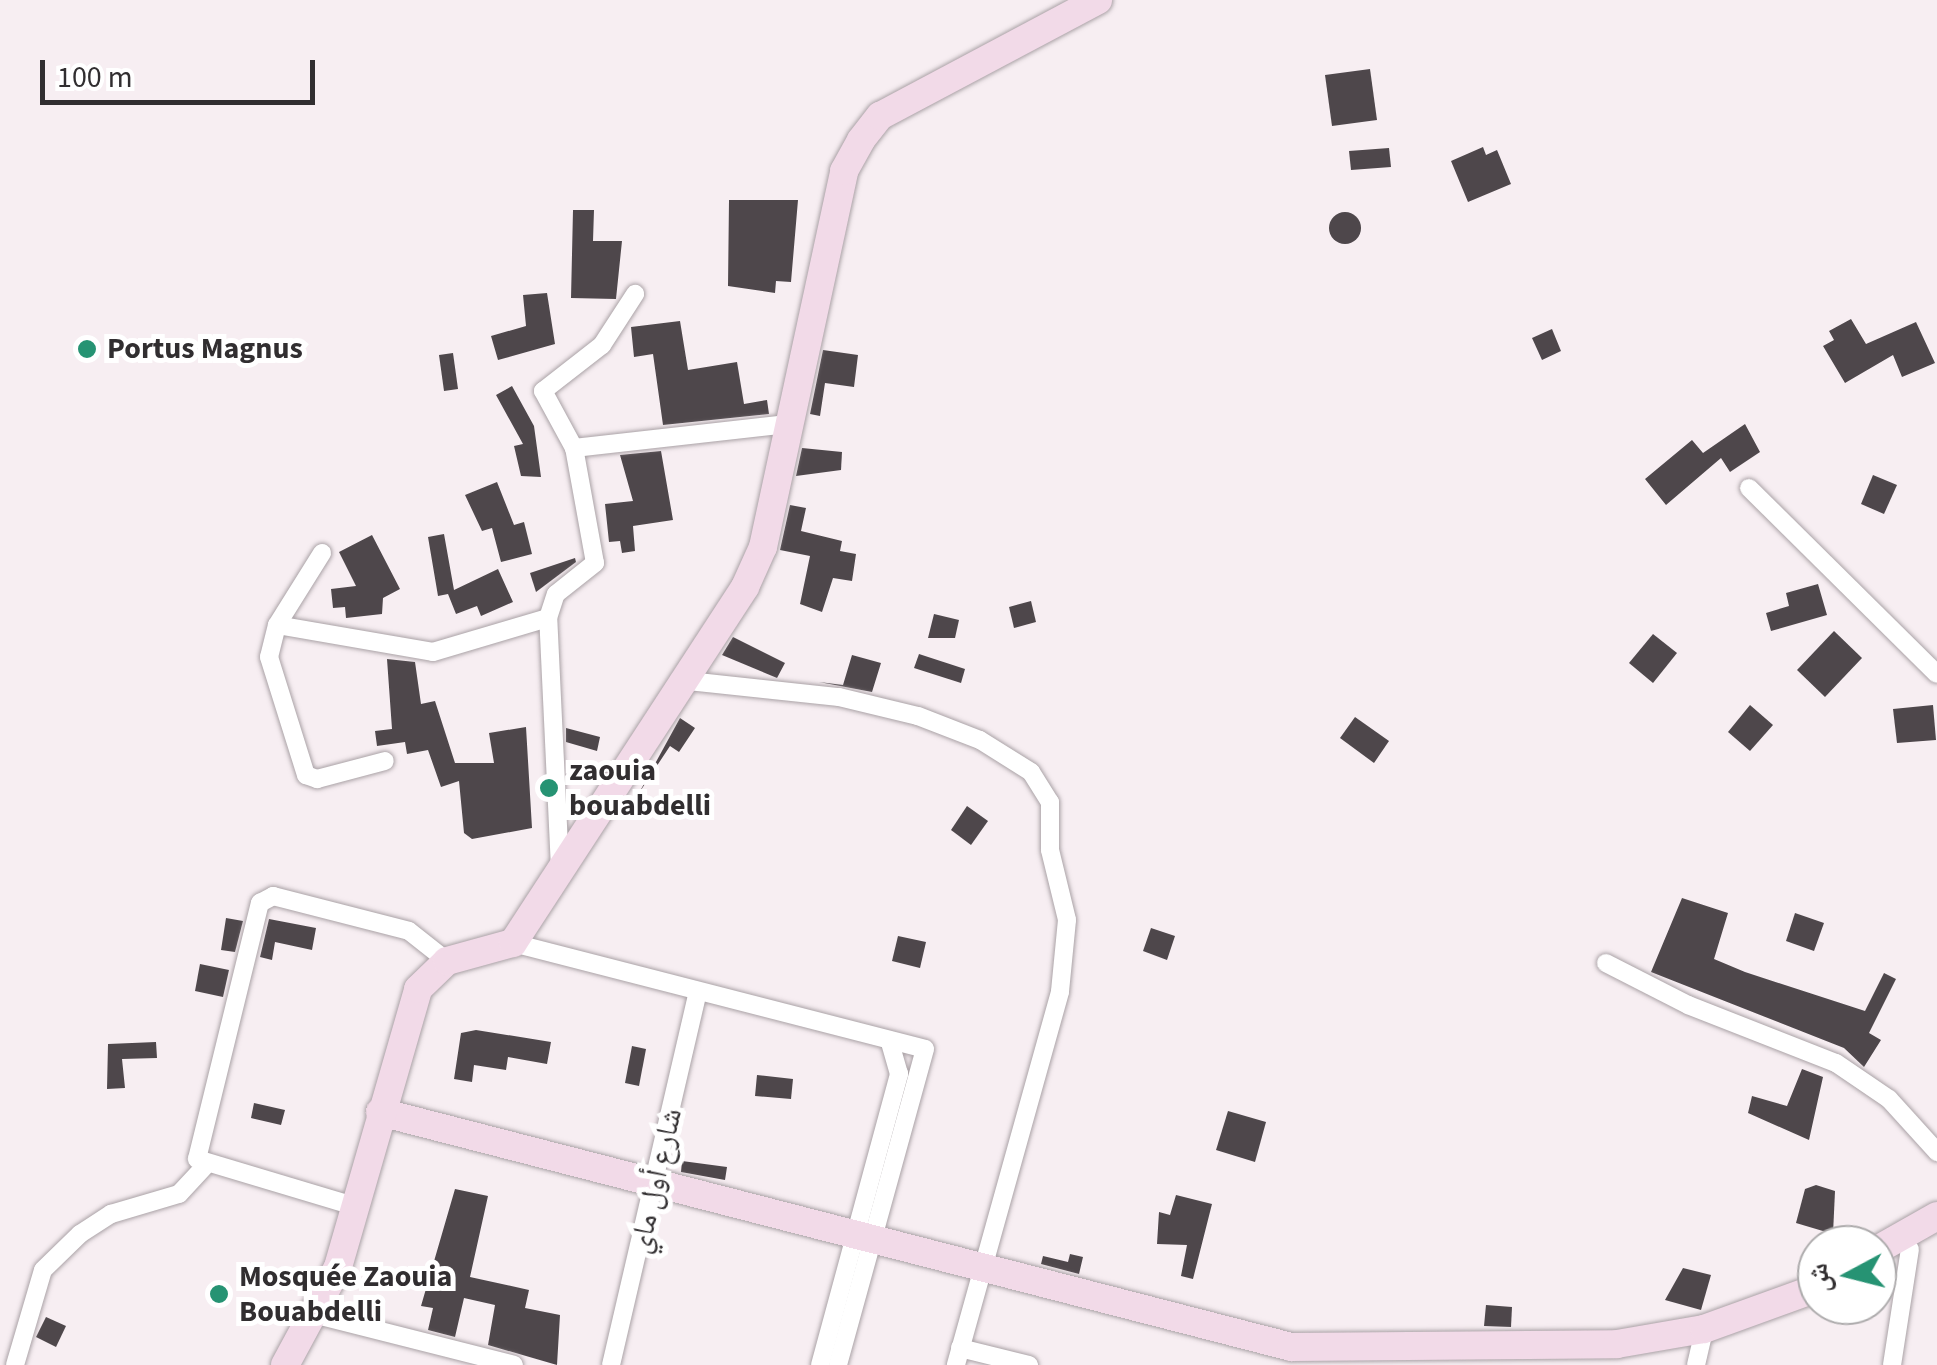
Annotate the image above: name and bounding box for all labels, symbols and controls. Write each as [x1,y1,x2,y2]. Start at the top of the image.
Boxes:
scale bar [45,40,320,102]
text: 100 m [57,56,133,99]
place label: Portus Magnus [107,331,303,367]
marker: Portus Magnus [76,338,98,360]
place label: zaouia bouabdelli [569,753,711,824]
marker: zaouia bouabdelli [538,777,560,799]
street label: شارع أول ماي [622,1105,690,1257]
north arrow [1797,1225,1897,1325]
place label: Mosquée Zaouia Bouabdelli [239,1259,452,1330]
text: ش [1798,1261,1841,1296]
marker: Mosquée Zaouia Bouabdelli [208,1283,230,1305]

